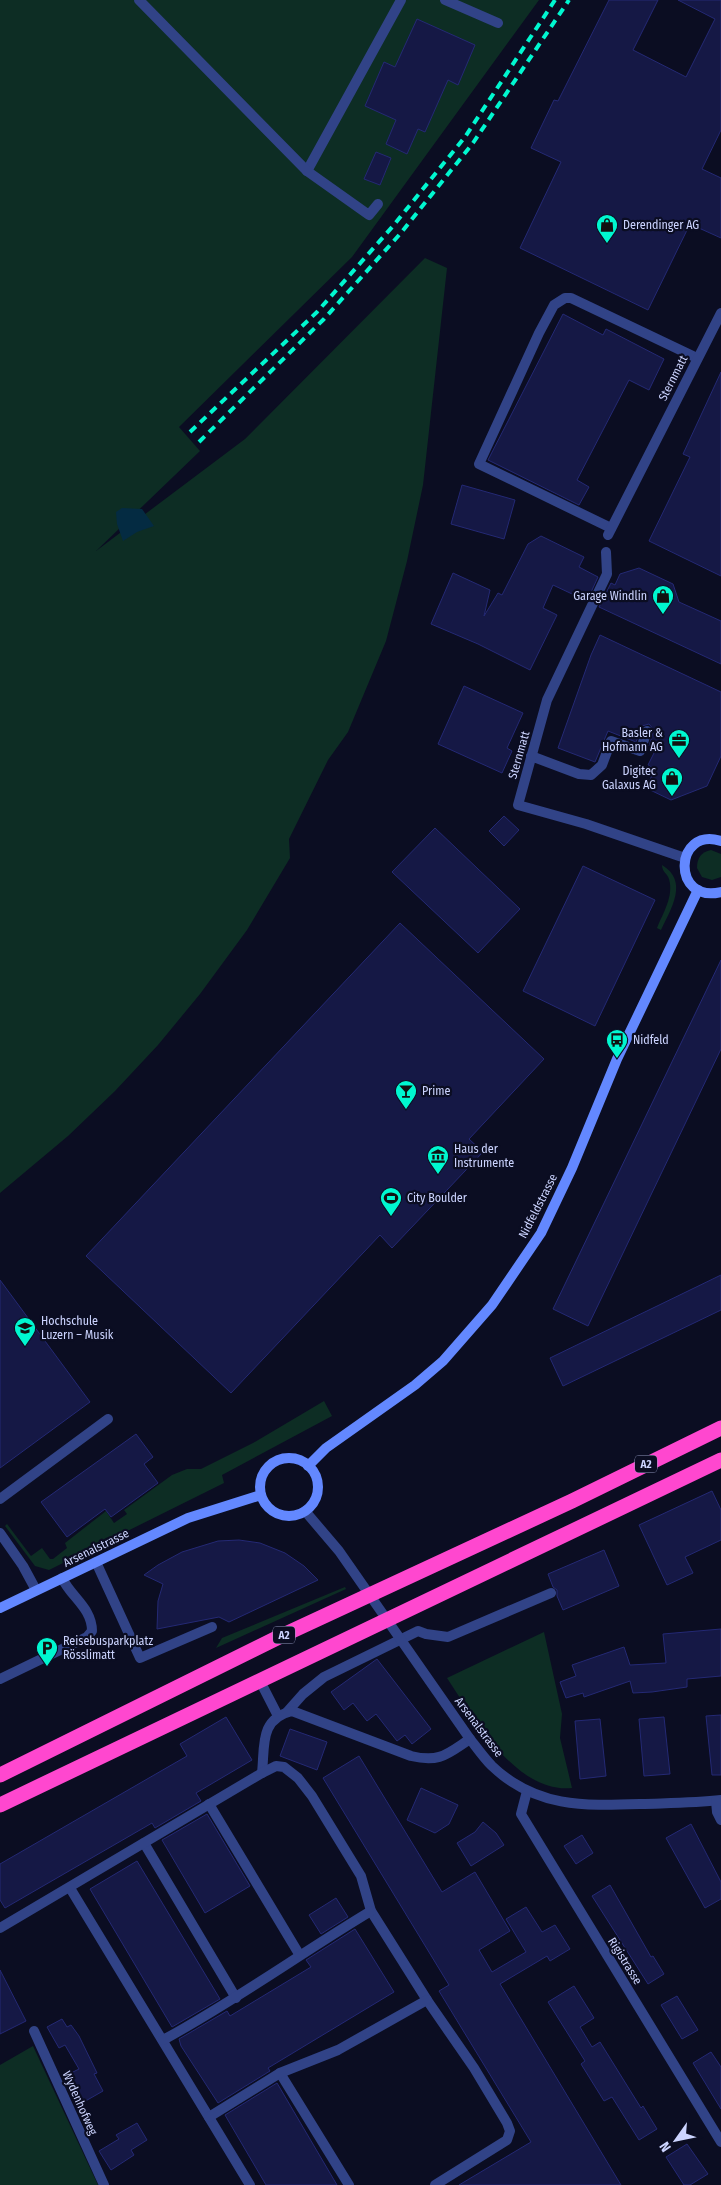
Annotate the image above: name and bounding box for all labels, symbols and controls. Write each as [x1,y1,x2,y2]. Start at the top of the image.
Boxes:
shop icon: Derendinger AG [595,213,619,244]
place label: Derendinger AG [623,218,699,232]
street label: Sternmatt [656,353,690,403]
shop icon: Garage Windlin [651,584,675,615]
place label: Garage Windlin [573,589,647,603]
place label: Basler & Hofmann AG [602,726,663,754]
office icon: Basler & Hofmann AG [667,728,691,759]
street label: Sternmatt [506,729,533,781]
place label: Digitec Galaxus AG [602,764,656,792]
shop icon: Digitec Galaxus AG [660,766,684,797]
bus stop icon: Nidfeld [605,1028,629,1059]
place label: Nidfeld [633,1033,669,1047]
bar icon: Prime [394,1079,418,1110]
place label: Prime [422,1084,450,1098]
place label: Haus der Instrumente [454,1142,514,1170]
museum icon: Haus der Instrumente [426,1144,450,1175]
street label: Nidfeldstrasse [516,1171,560,1241]
sports icon: City Boulder [379,1186,403,1217]
place label: City Boulder [407,1191,468,1205]
place label: Hochschule Luzern – Musik [41,1314,114,1342]
school or university icon: Hochschule Luzern – Musik [13,1316,37,1347]
road number: A2 [635,1456,657,1472]
street label: Arsenalstrasse [61,1526,131,1570]
road number: A2 [273,1626,295,1644]
place label: Reisebusparkplatz Rösslimatt [63,1634,153,1662]
parking icon: Reisebusparkplatz Rösslimatt [35,1636,59,1667]
street label: Arsenalstrasse [452,1694,506,1760]
street label: Rigistrasse [605,1935,645,1987]
street label: Wydenhofweg [60,2069,101,2138]
north arrow [651,2115,701,2165]
text: N [656,2139,675,2155]

